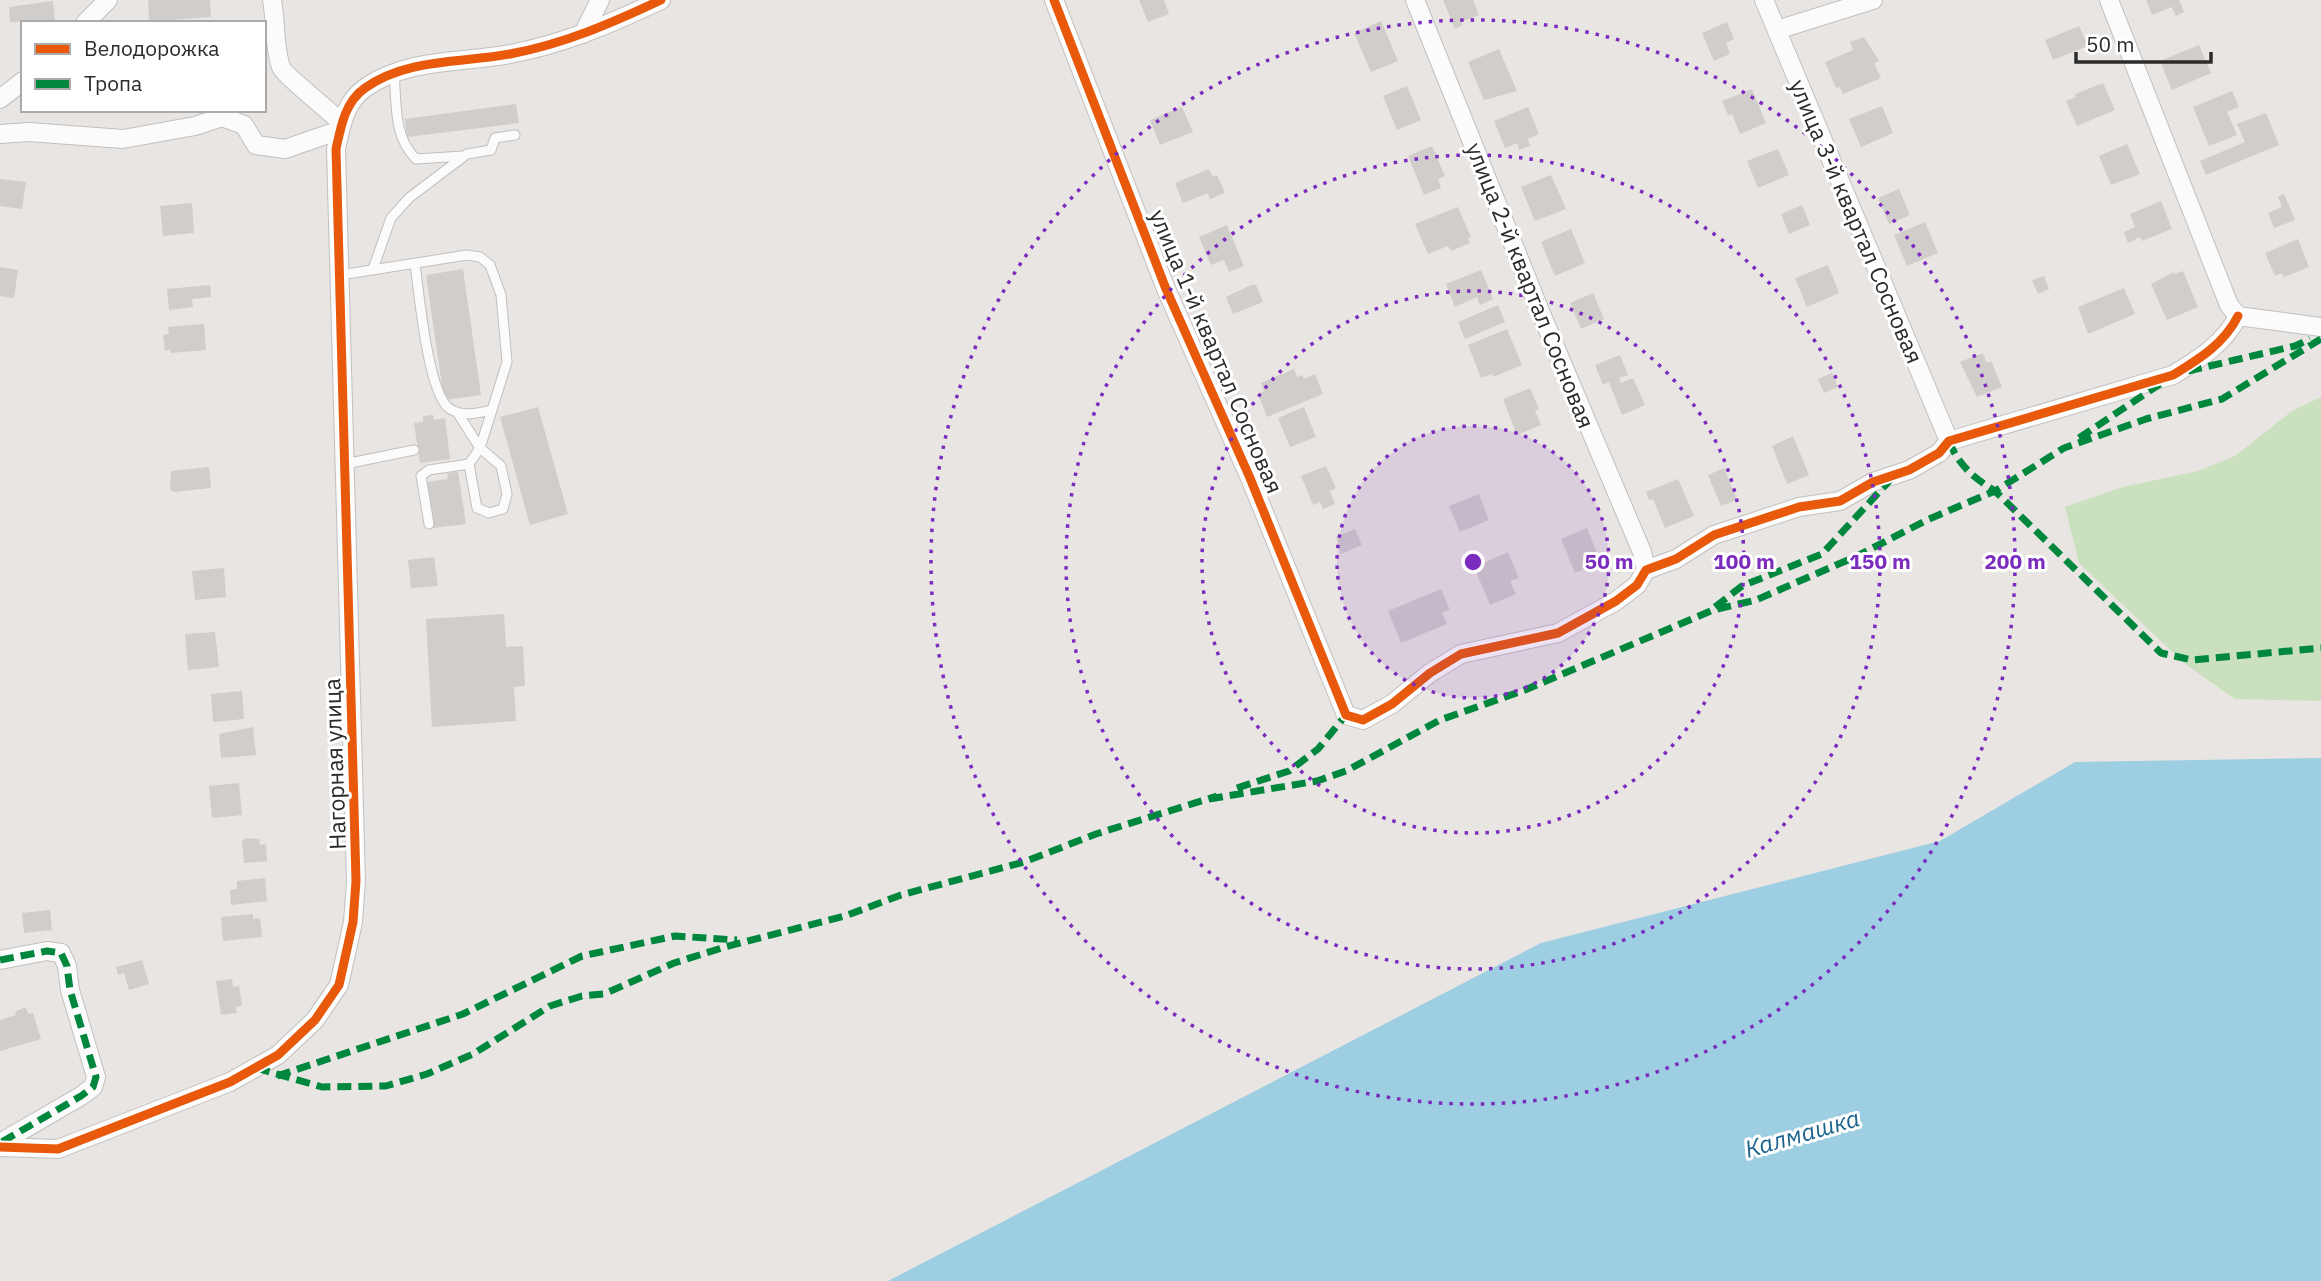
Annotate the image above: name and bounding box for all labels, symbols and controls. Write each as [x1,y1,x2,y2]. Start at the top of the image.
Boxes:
legend [21,21,266,112]
scale bar [2076,21,2211,65]
text: 50 m [2086,30,2135,58]
text: Велодорожка [84,34,219,62]
text: Тропа [84,69,142,97]
street label: улица 3-й квартал Сосновая [1783,74,1931,368]
street label: улица 2-й квартал Сосновая [1460,138,1602,432]
street label: улица 1-й квартал Сосновая [1143,204,1291,498]
text: 50 m [1585,547,1633,575]
text: 100 m [1713,547,1775,575]
text: 150 m [1849,547,1911,575]
text: 200 m [1984,547,2046,575]
centre of rings [1461,550,1485,574]
street label: Нагорная улица [316,678,352,850]
water label: Калмашка [1741,1101,1863,1165]

